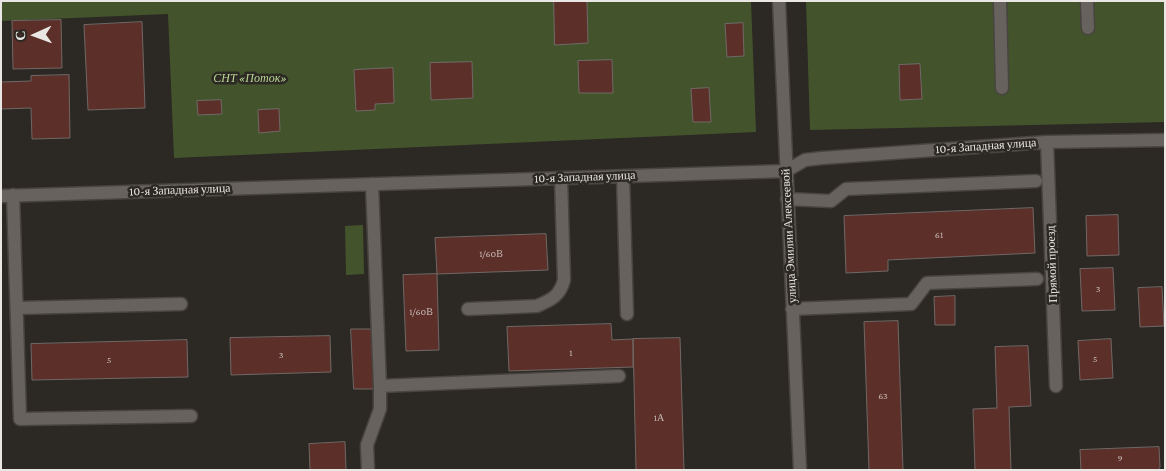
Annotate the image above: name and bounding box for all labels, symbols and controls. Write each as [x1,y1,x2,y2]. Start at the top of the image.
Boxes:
north arrow [10,10,60,60]
text: С [12,30,28,41]
park label: СНТ «Поток» [213,71,287,85]
street label: 10-я Западная улица [935,135,1037,157]
street label: 10-я Западная улица [534,168,636,186]
street label: улица Эмилии Алексеевой [778,168,800,304]
street label: 10-я Западная улица [129,181,231,199]
street label: Прямой проезд [1043,225,1061,303]
house number: 61 [935,229,943,241]
house number: 1/60В [479,248,503,260]
house number: 3 [1096,283,1100,295]
house number: 1/60В [409,306,433,318]
house number: 1 [569,347,573,359]
house number: 3 [279,349,283,361]
house number: 5 [1093,353,1097,365]
house number: 5 [107,354,111,366]
house number: 63 [878,390,888,402]
house number: 1А [654,412,664,424]
house number: 9 [1117,452,1123,464]

